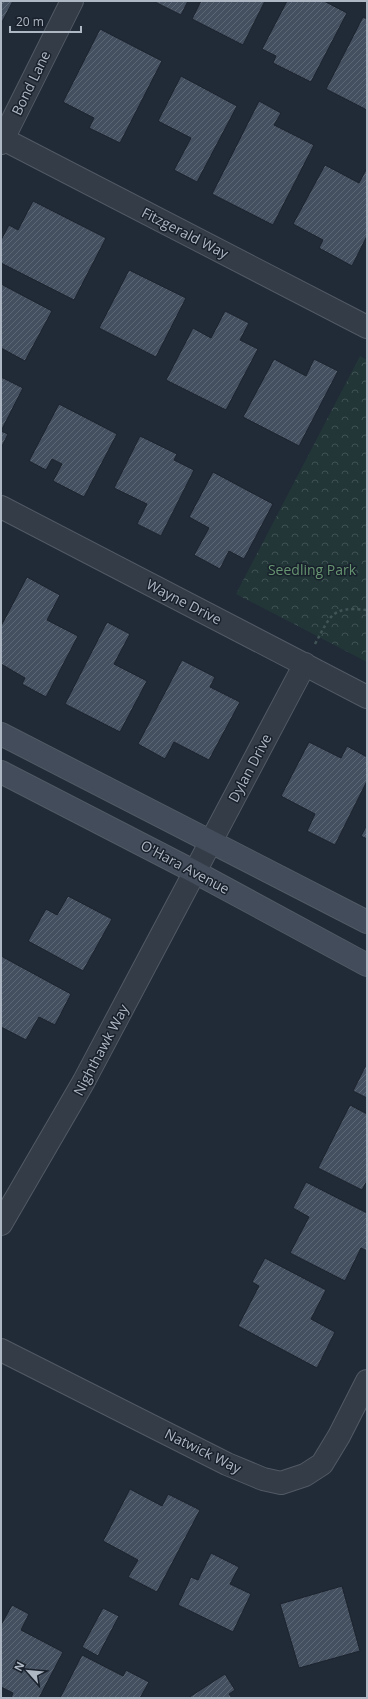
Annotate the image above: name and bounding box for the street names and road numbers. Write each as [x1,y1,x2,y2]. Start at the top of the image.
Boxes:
street label: Bond Lane [7,47,54,118]
street label: Fitzgerald Way [139,203,233,263]
street label: Wayne Drive [143,574,225,629]
street label: Dylan Drive [224,730,276,805]
street label: O'Hara Avenue [138,835,233,898]
street label: Nighthawk Way [68,1000,133,1099]
street label: Natwick Way [162,1424,246,1478]

